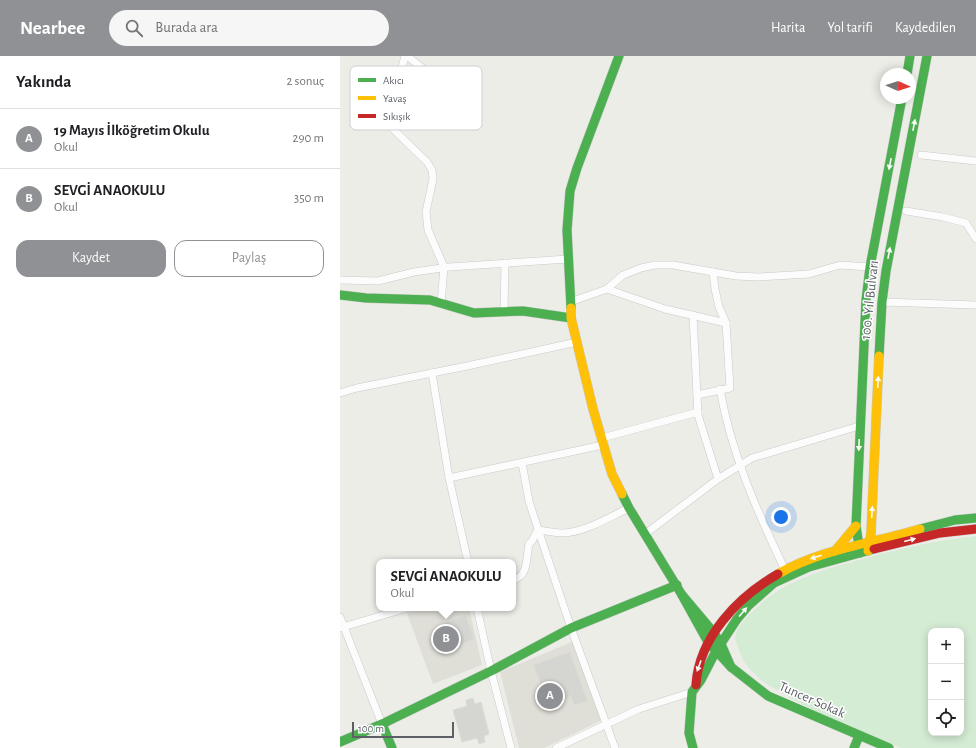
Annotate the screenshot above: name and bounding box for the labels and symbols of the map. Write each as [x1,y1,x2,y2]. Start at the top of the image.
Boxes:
legend [350,66,482,130]
north arrow [880,68,916,104]
text: Akıcı [383,75,404,86]
text: Yavaş [383,93,407,104]
text: Sıkışık [383,111,410,122]
one-way arrow [911,119,917,131]
one-way arrow [886,158,892,170]
one-way arrow [887,247,893,259]
street label: 100. Yıl Bulvarı [859,260,881,340]
one-way arrow [875,376,882,388]
one-way arrow [855,439,862,451]
one-way arrow [869,505,875,518]
your location [771,507,791,527]
one-way arrow [905,537,917,543]
one-way arrow [810,554,822,560]
one-way arrow [738,607,747,617]
pin: B [433,624,459,654]
one-way arrow [696,660,702,672]
street label: Tuncer Sokak [777,679,848,721]
pin: A [537,681,563,711]
scale bar [352,720,454,739]

